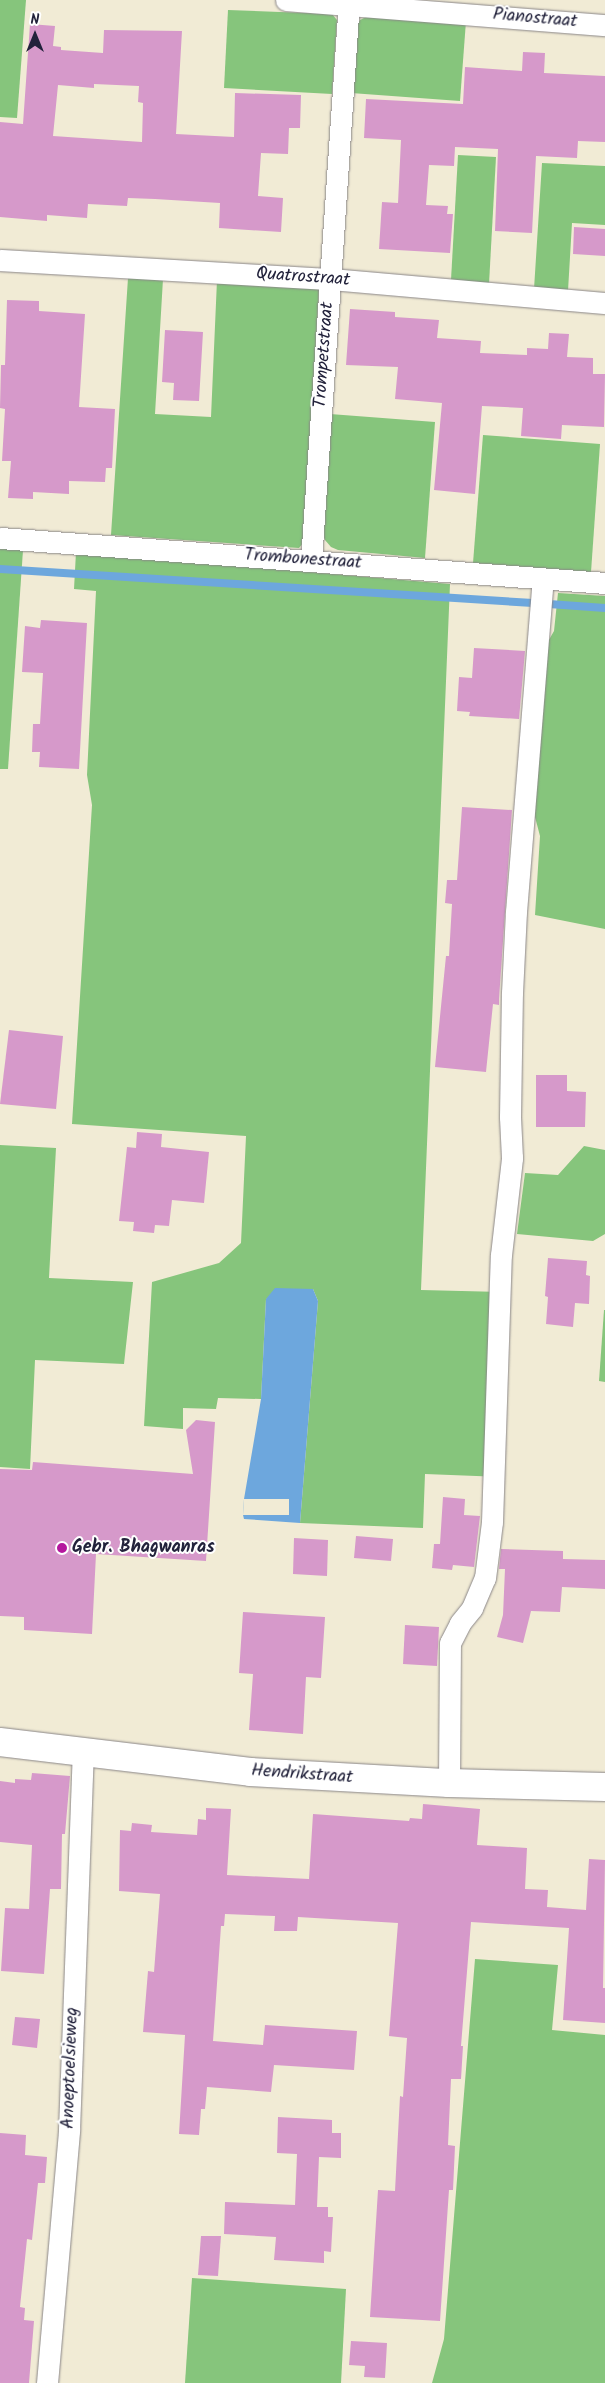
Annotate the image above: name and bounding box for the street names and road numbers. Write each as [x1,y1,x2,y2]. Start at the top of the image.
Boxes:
street label: Pianostraat [492,5,578,33]
street label: Quatrostraat [255,264,351,292]
street label: Trompetstraat [311,301,339,409]
street label: Trombonestraat [243,545,363,575]
street label: Hendrikstraat [250,1761,354,1789]
street label: Anoeptoelsieweg [58,2007,84,2129]

